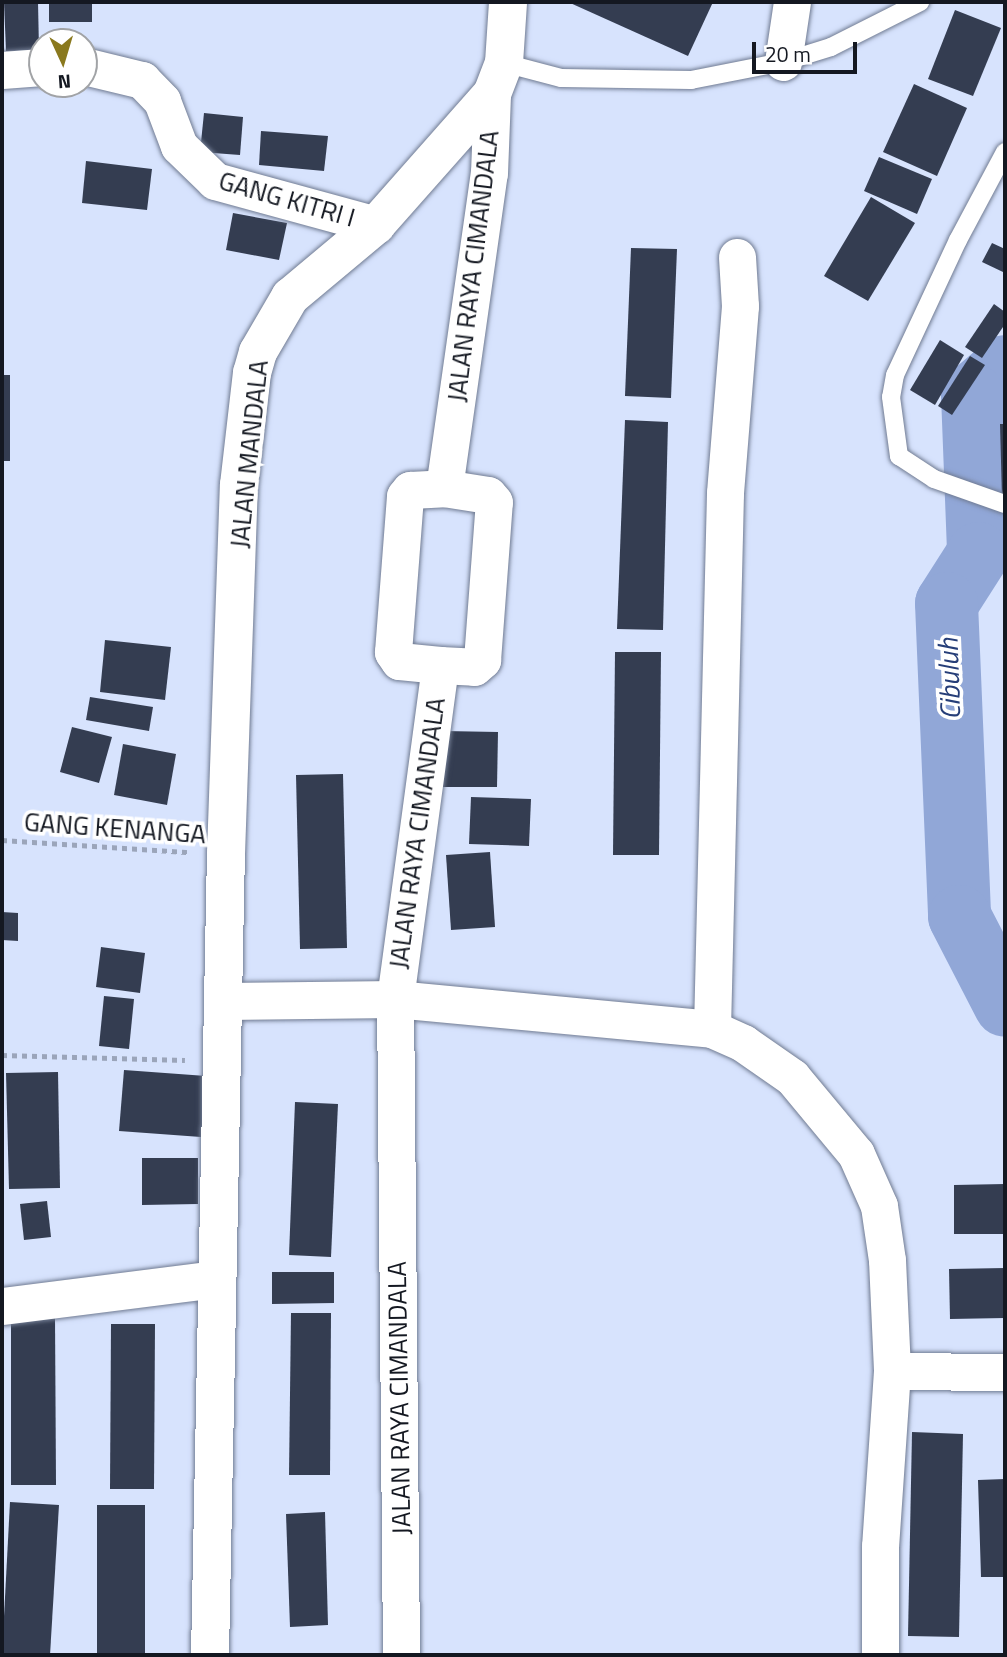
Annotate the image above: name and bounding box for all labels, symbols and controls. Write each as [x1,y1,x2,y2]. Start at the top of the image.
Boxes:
north arrow [28,28,98,98]
scale bar [755,28,860,72]
text: 20 m [765,38,811,70]
text: N [57,68,72,97]
street label: JALAN RAYA CIMANDALA [441,128,505,404]
street label: GANG KITRI I [215,165,359,233]
street label: JALAN MANDALA [224,358,274,550]
water label: Cibuluh [931,638,967,720]
street label: JALAN RAYA CIMANDALA [383,695,451,971]
street label: GANG KENANGA [23,806,207,850]
street label: JALAN RAYA CIMANDALA [381,1261,417,1535]

